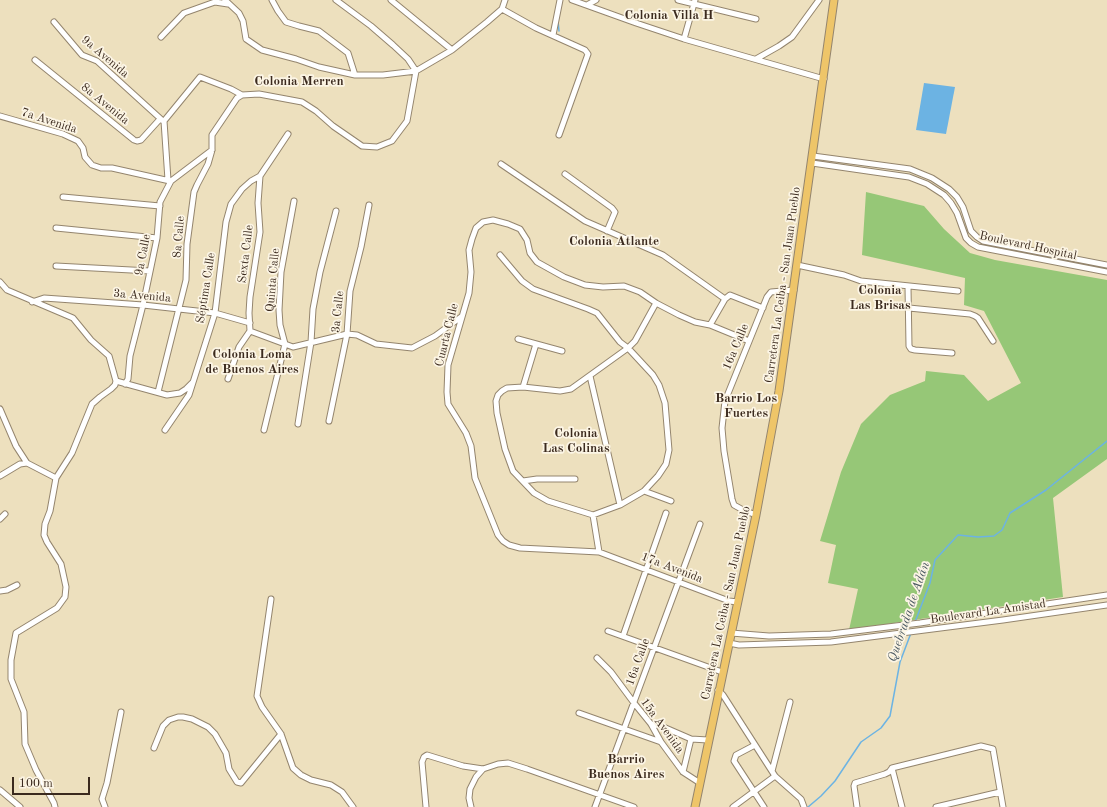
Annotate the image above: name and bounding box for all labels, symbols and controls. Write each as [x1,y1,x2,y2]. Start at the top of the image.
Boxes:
district label: Colonia Villa H [624,8,714,24]
street label: 9a Avenida [78,33,132,81]
district label: Colonia Merren [254,74,344,90]
street label: 8a Avenida [78,80,132,128]
street label: 7a Avenida [19,105,79,137]
street label: Carretera La Ceiba - San Juan Pueblo [762,186,804,384]
street label: 8a Calle [170,215,188,259]
street label: Sexta Calle [235,224,257,284]
street label: Boulevard Hospital [978,229,1078,263]
street label: 9a Calle [132,233,154,277]
district label: Colonia Atlante [569,234,659,250]
street label: Quinta Calle [263,248,283,312]
street label: Séptima Calle [193,252,219,324]
district label: Colonia Las Brisas [849,283,911,314]
street label: 3a Avenida [113,286,171,306]
street label: 3a Calle [329,290,347,334]
street label: Cuarta Calle [432,302,462,368]
street label: 16a Calle [720,322,752,372]
district label: Colonia Loma de Buenos Aires [205,347,299,378]
district label: Barrio Los Fuertes [715,391,777,422]
district label: Colonia Las Colinas [543,426,609,457]
street label: Carretera La Ceiba - San Juan Pueblo [698,505,754,701]
street label: 17a Avenida [639,550,705,586]
water label: Quebrada de Adán [885,560,933,664]
street label: Boulevard La Amistad [929,597,1047,627]
street label: 16a Calle [623,636,653,688]
street label: 15a Avenida [637,696,687,756]
district label: Barrio Buenos Aires [588,752,664,783]
scale bar [14,769,92,795]
text: 100 m [19,778,53,790]

